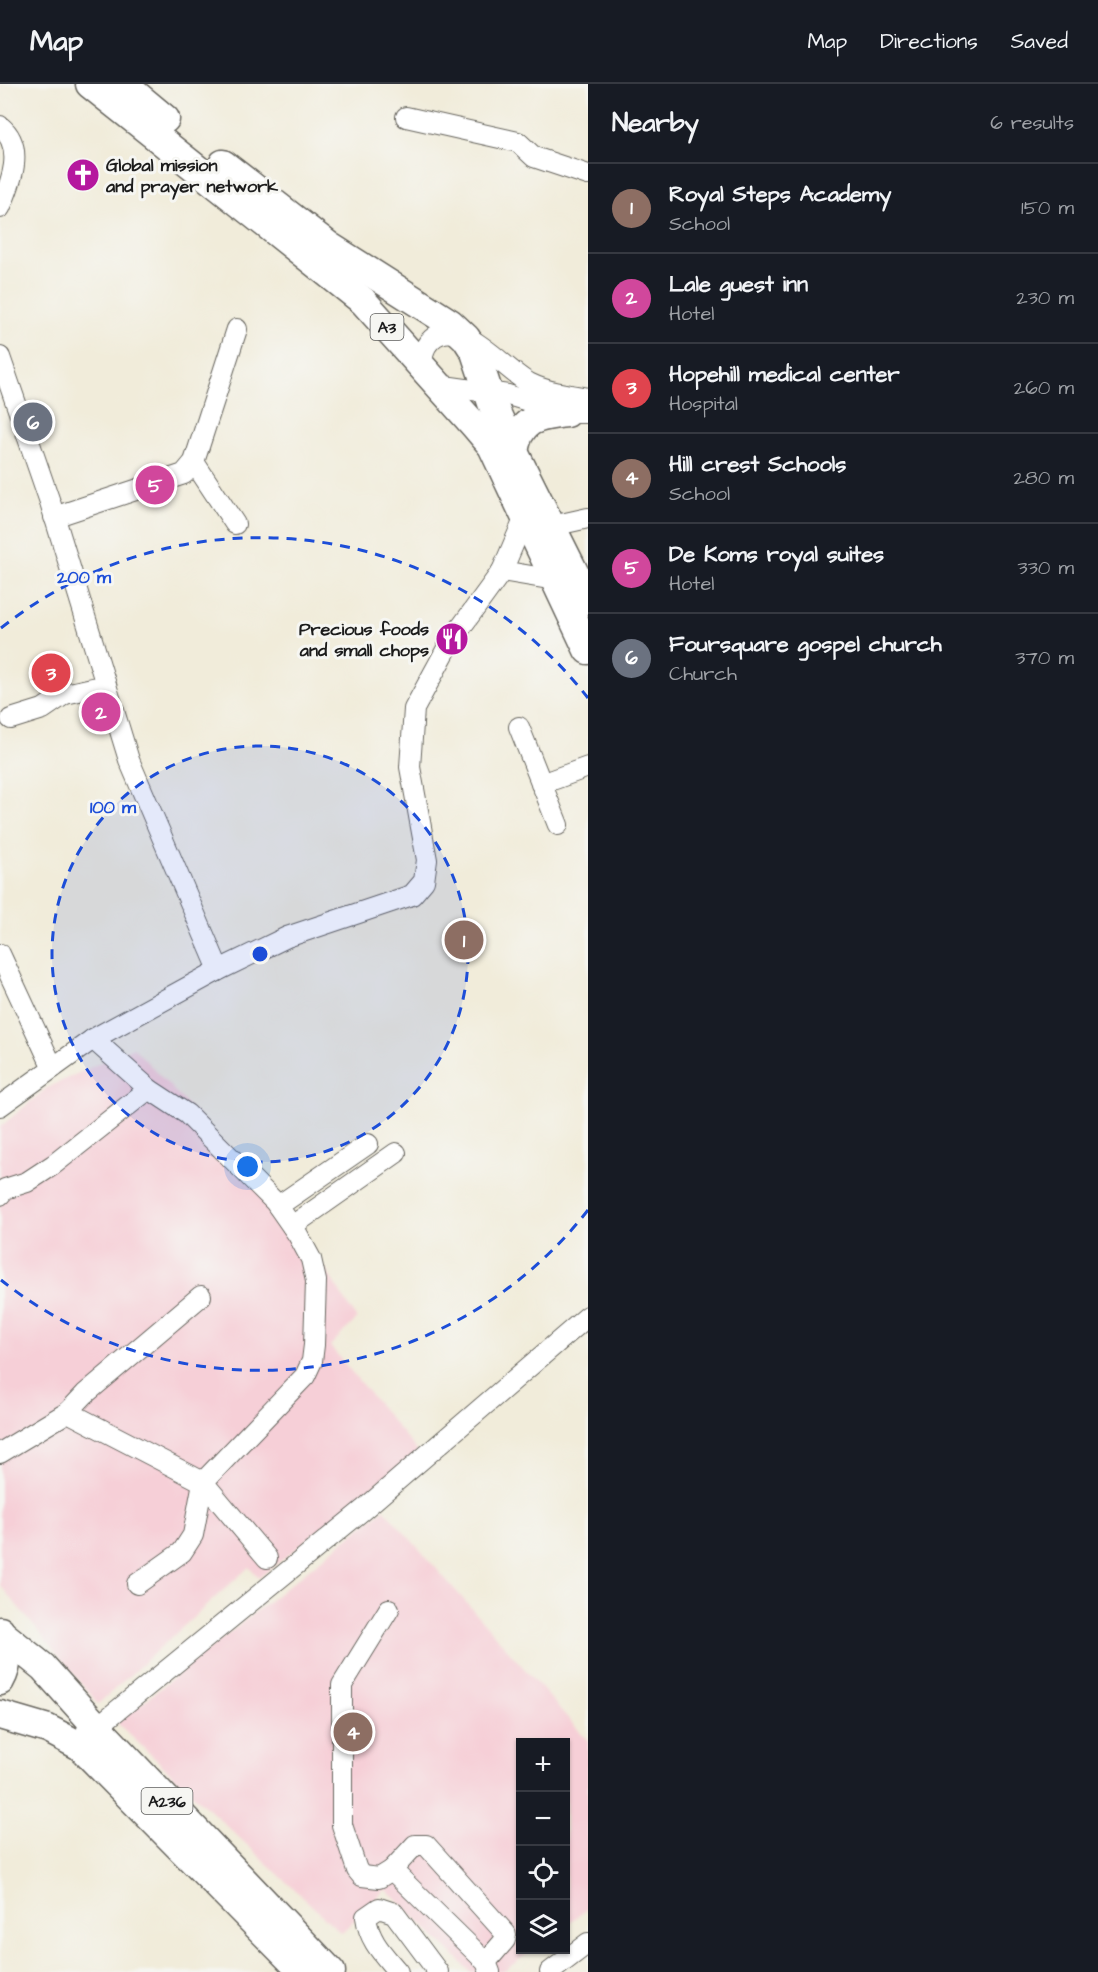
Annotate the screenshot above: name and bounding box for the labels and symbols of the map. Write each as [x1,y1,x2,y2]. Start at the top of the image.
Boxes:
place label: Global mission and prayer network [105,153,279,200]
church icon: Global mission and prayer network [65,157,101,193]
road number: A3 [370,314,404,340]
pin: 6 [14,400,52,444]
pin: 5 [136,462,174,508]
text: 200 m [56,565,112,590]
place label: Precious foods and small chops [299,617,429,663]
restaurant icon: Precious foods and small chops [434,621,470,657]
pin: 3 [32,650,70,696]
pin: 2 [82,690,120,734]
text: 100 m [90,795,137,820]
pin: 1 [444,918,484,962]
centre of rings [250,944,270,964]
your location [233,1152,262,1181]
pin: 4 [334,1710,372,1754]
road number: A236 [142,1788,192,1814]

